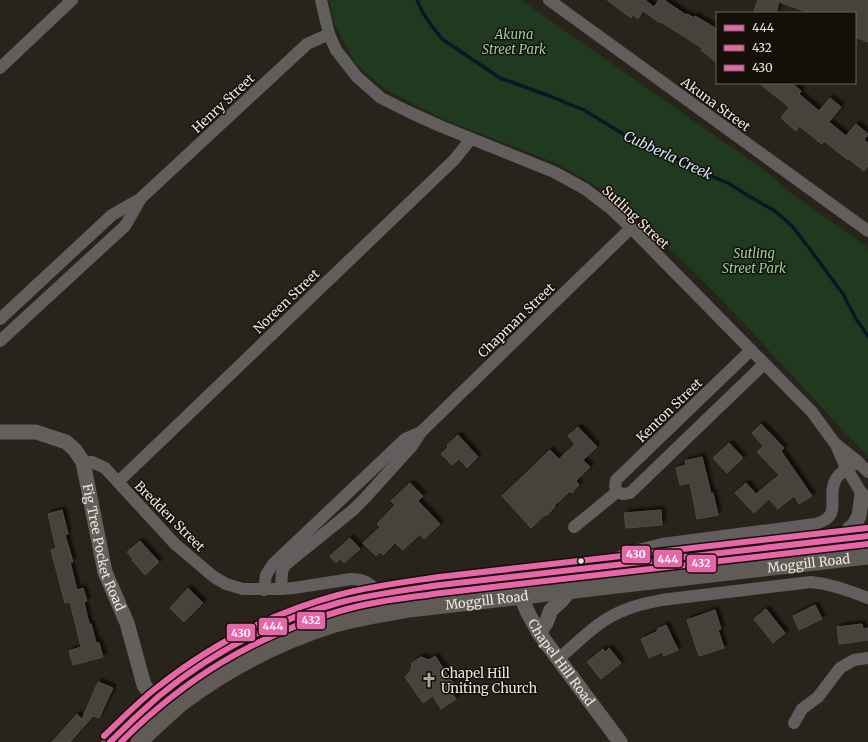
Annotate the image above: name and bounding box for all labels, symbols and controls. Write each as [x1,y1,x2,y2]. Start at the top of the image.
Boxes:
legend [716,12,856,84]
text: 444 [752,20,775,35]
park label: Akuna Street Park [482,26,546,58]
text: 432 [752,40,772,55]
text: 430 [752,60,773,75]
street label: Henry Street [188,70,258,137]
street label: Akuna Street [677,73,754,135]
water label: Cubberla Creek [621,127,715,184]
street label: Sutling Street [599,182,673,253]
park label: Sutling Street Park [722,245,786,277]
street label: Noreen Street [250,265,323,337]
street label: Chapman Street [474,279,558,361]
street label: Kenton Street [633,375,706,446]
street label: Bredden Street [131,478,208,555]
street label: Fig Tree Pocket Road [79,482,129,614]
line badge: 430 [621,545,651,564]
text: 430 [626,547,646,561]
line badge: 444 [653,549,683,568]
street label: Moggill Road [766,550,851,577]
text: 444 [658,552,678,566]
line badge: 432 [686,554,717,573]
unlabelled marker [576,556,586,566]
text: 432 [692,556,711,570]
street label: Moggill Road [444,587,529,614]
line badge: 432 [296,611,326,630]
text: 432 [302,613,321,627]
street label: Chapel Hill Road [524,616,598,710]
line badge: 444 [258,617,288,636]
text: 444 [263,619,283,633]
line badge: 430 [226,623,256,642]
text: 430 [231,626,251,640]
place label: Chapel Hill Uniting Church [441,665,537,697]
church icon: Chapel Hill Uniting Church [420,671,438,689]

